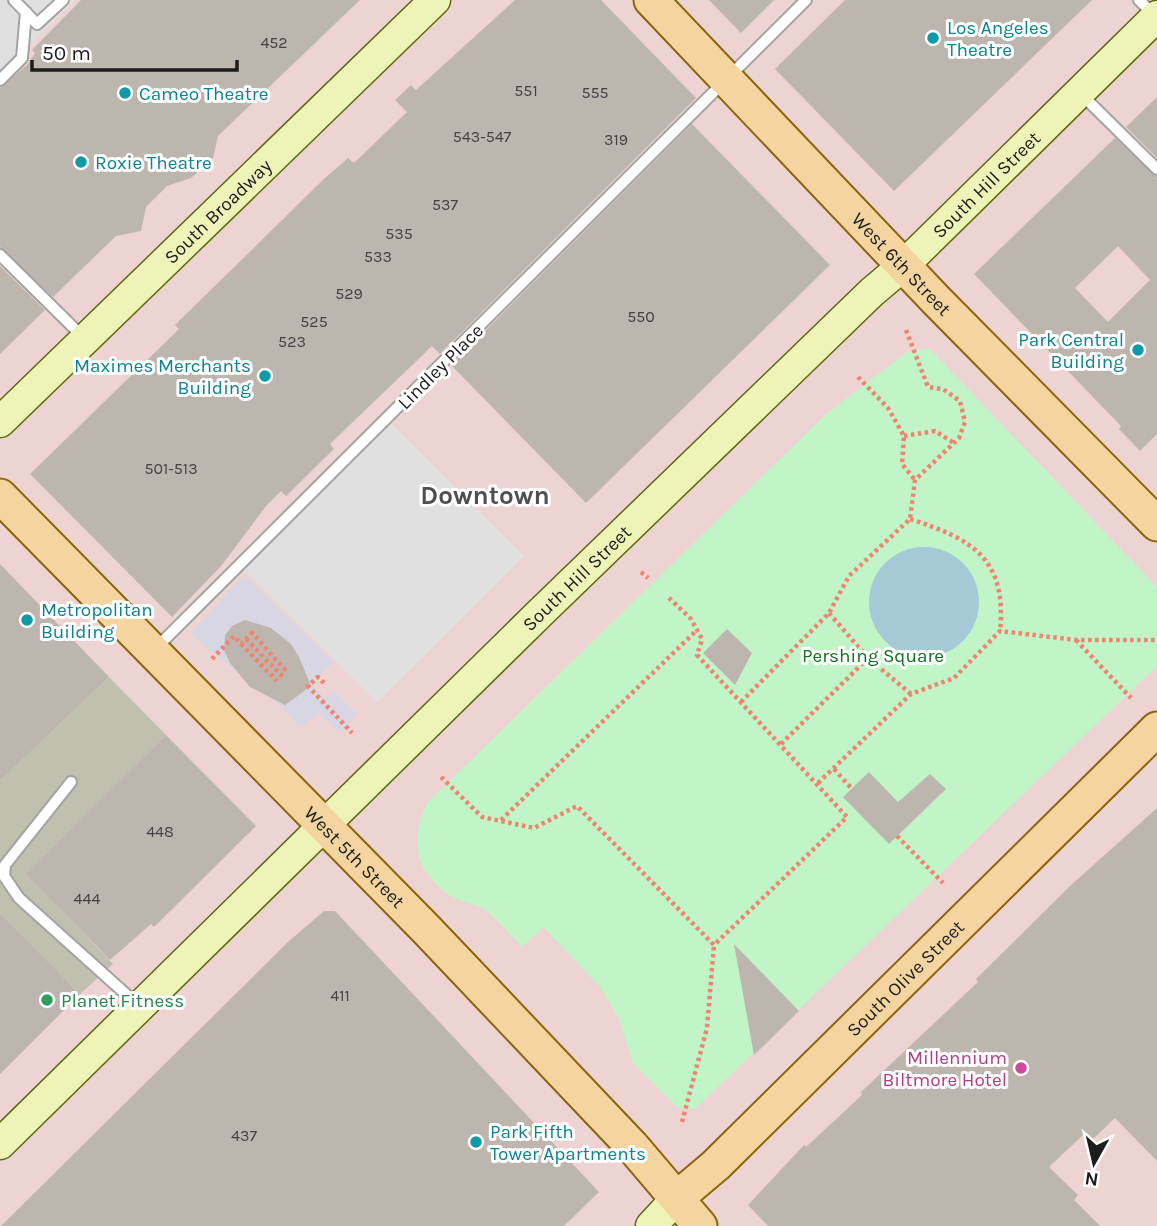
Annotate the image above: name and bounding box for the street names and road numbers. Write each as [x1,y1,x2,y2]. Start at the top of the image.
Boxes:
street label: South Hill Street [928,127,1045,243]
street label: South Broadway [160,155,276,269]
street label: West 6th Street [847,208,955,321]
street label: Lindley Place [393,319,488,414]
street label: South Hill Street [518,521,636,636]
street label: West 5th Street [299,802,409,913]
street label: South Olive Street [843,916,969,1041]

